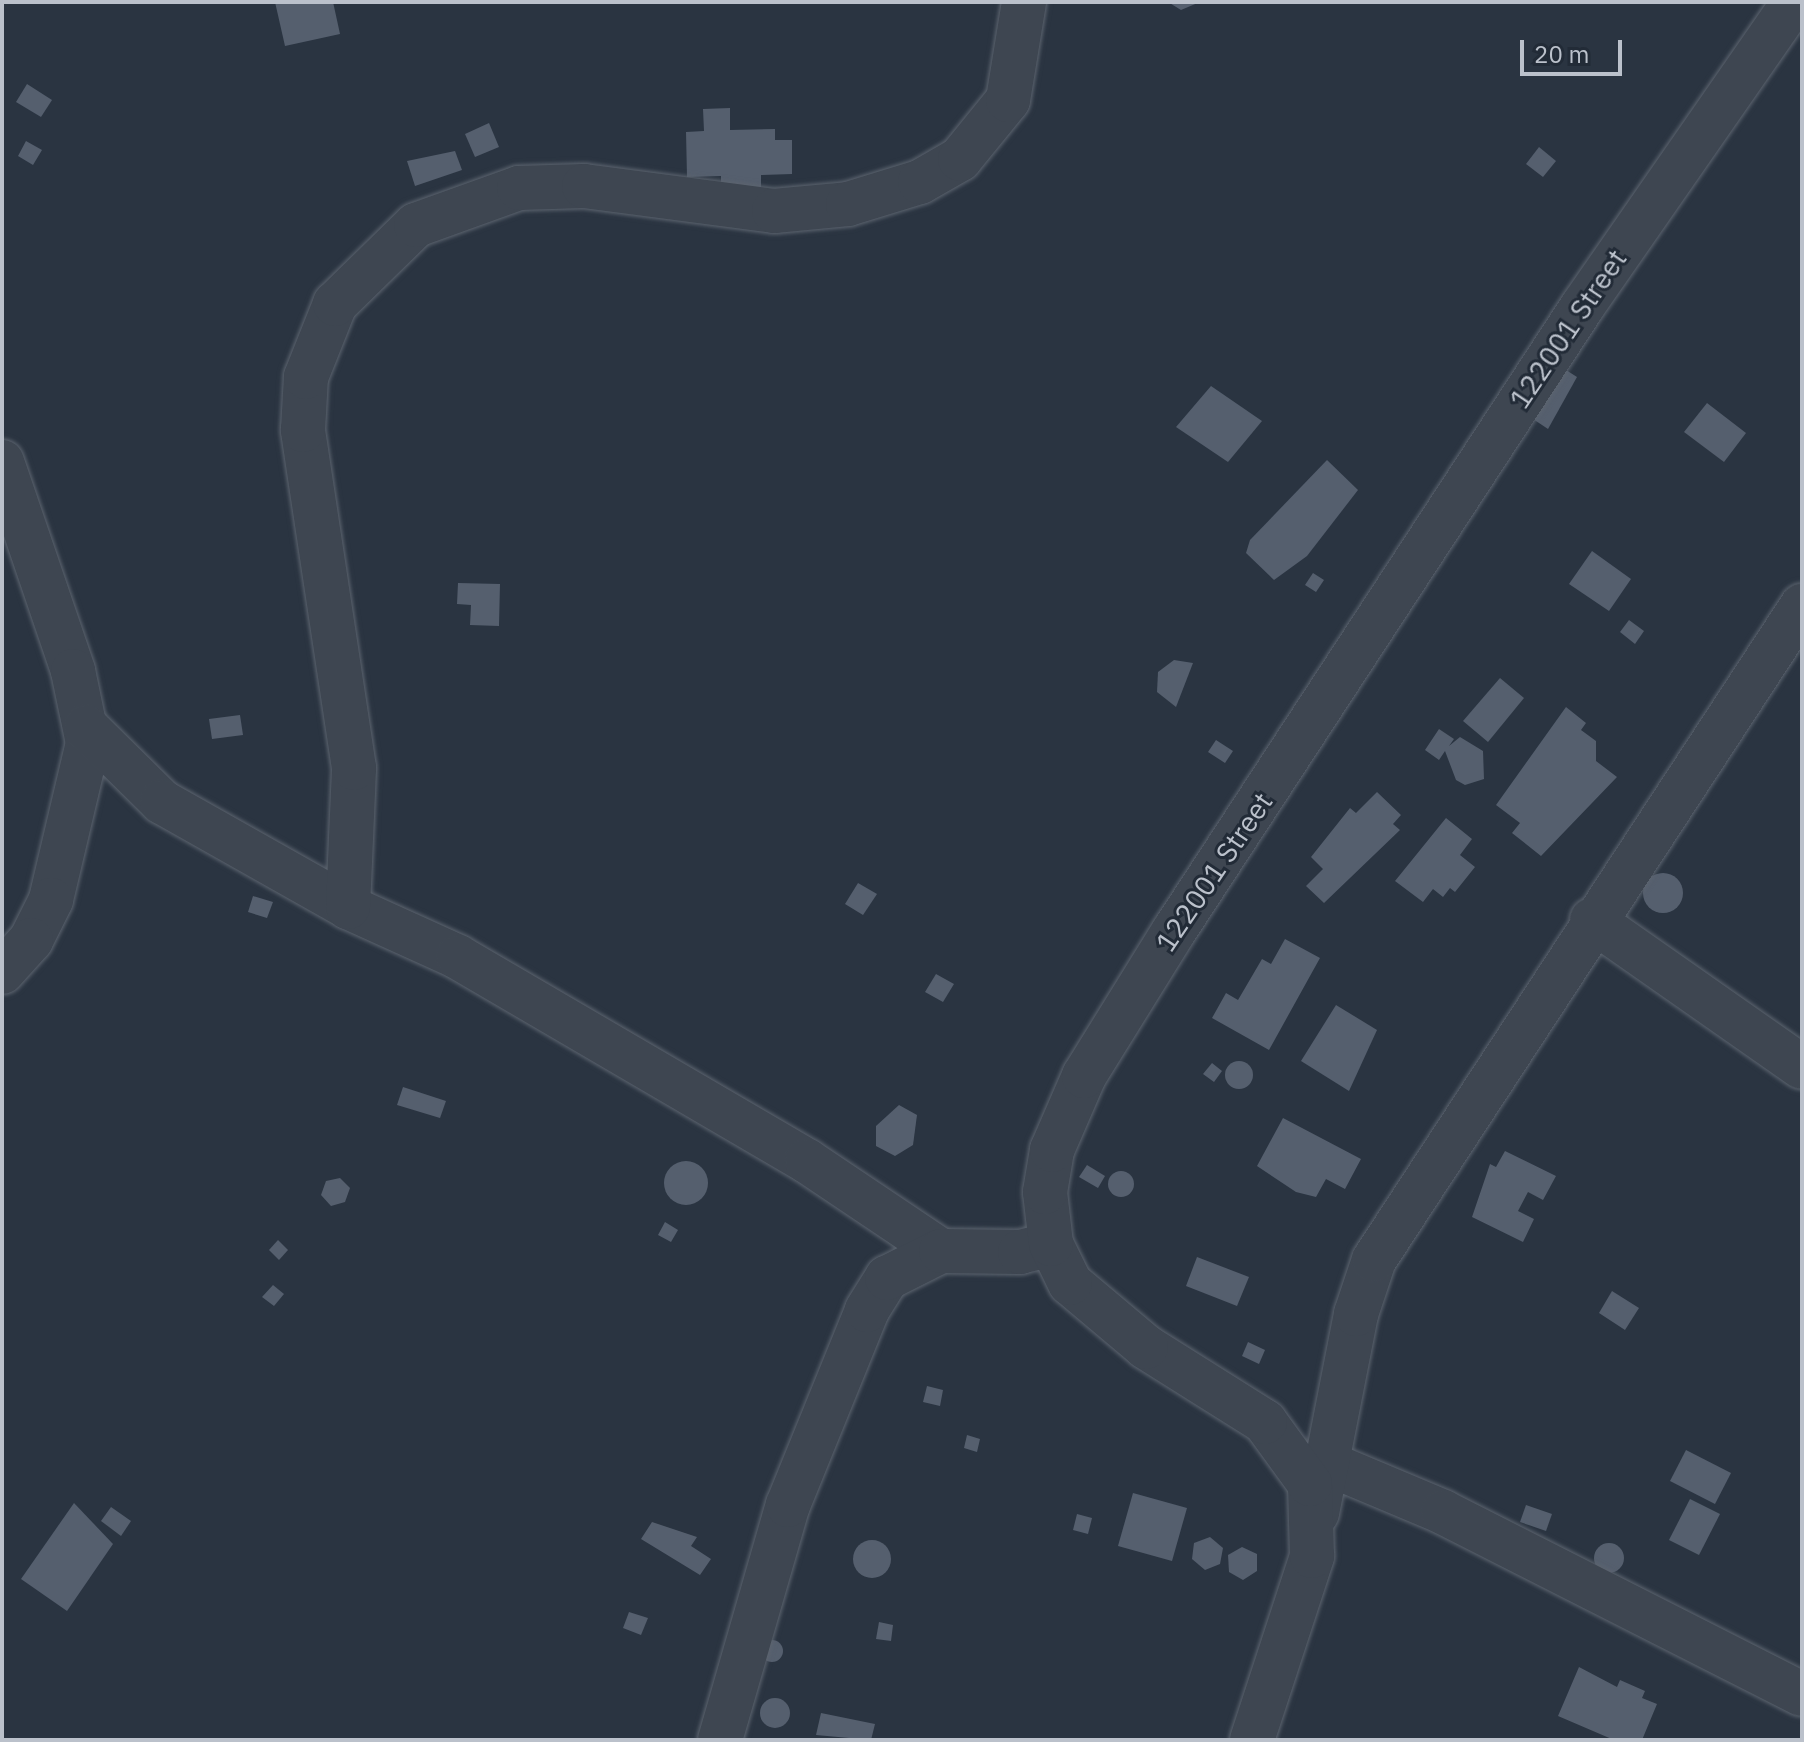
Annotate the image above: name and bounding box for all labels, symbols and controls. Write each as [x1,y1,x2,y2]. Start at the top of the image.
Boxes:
scale bar [1524,24,1626,74]
text: 20 m [1534,38,1589,70]
street label: 122001 Street [1503,243,1633,415]
street label: 122001 Street [1149,786,1279,958]

